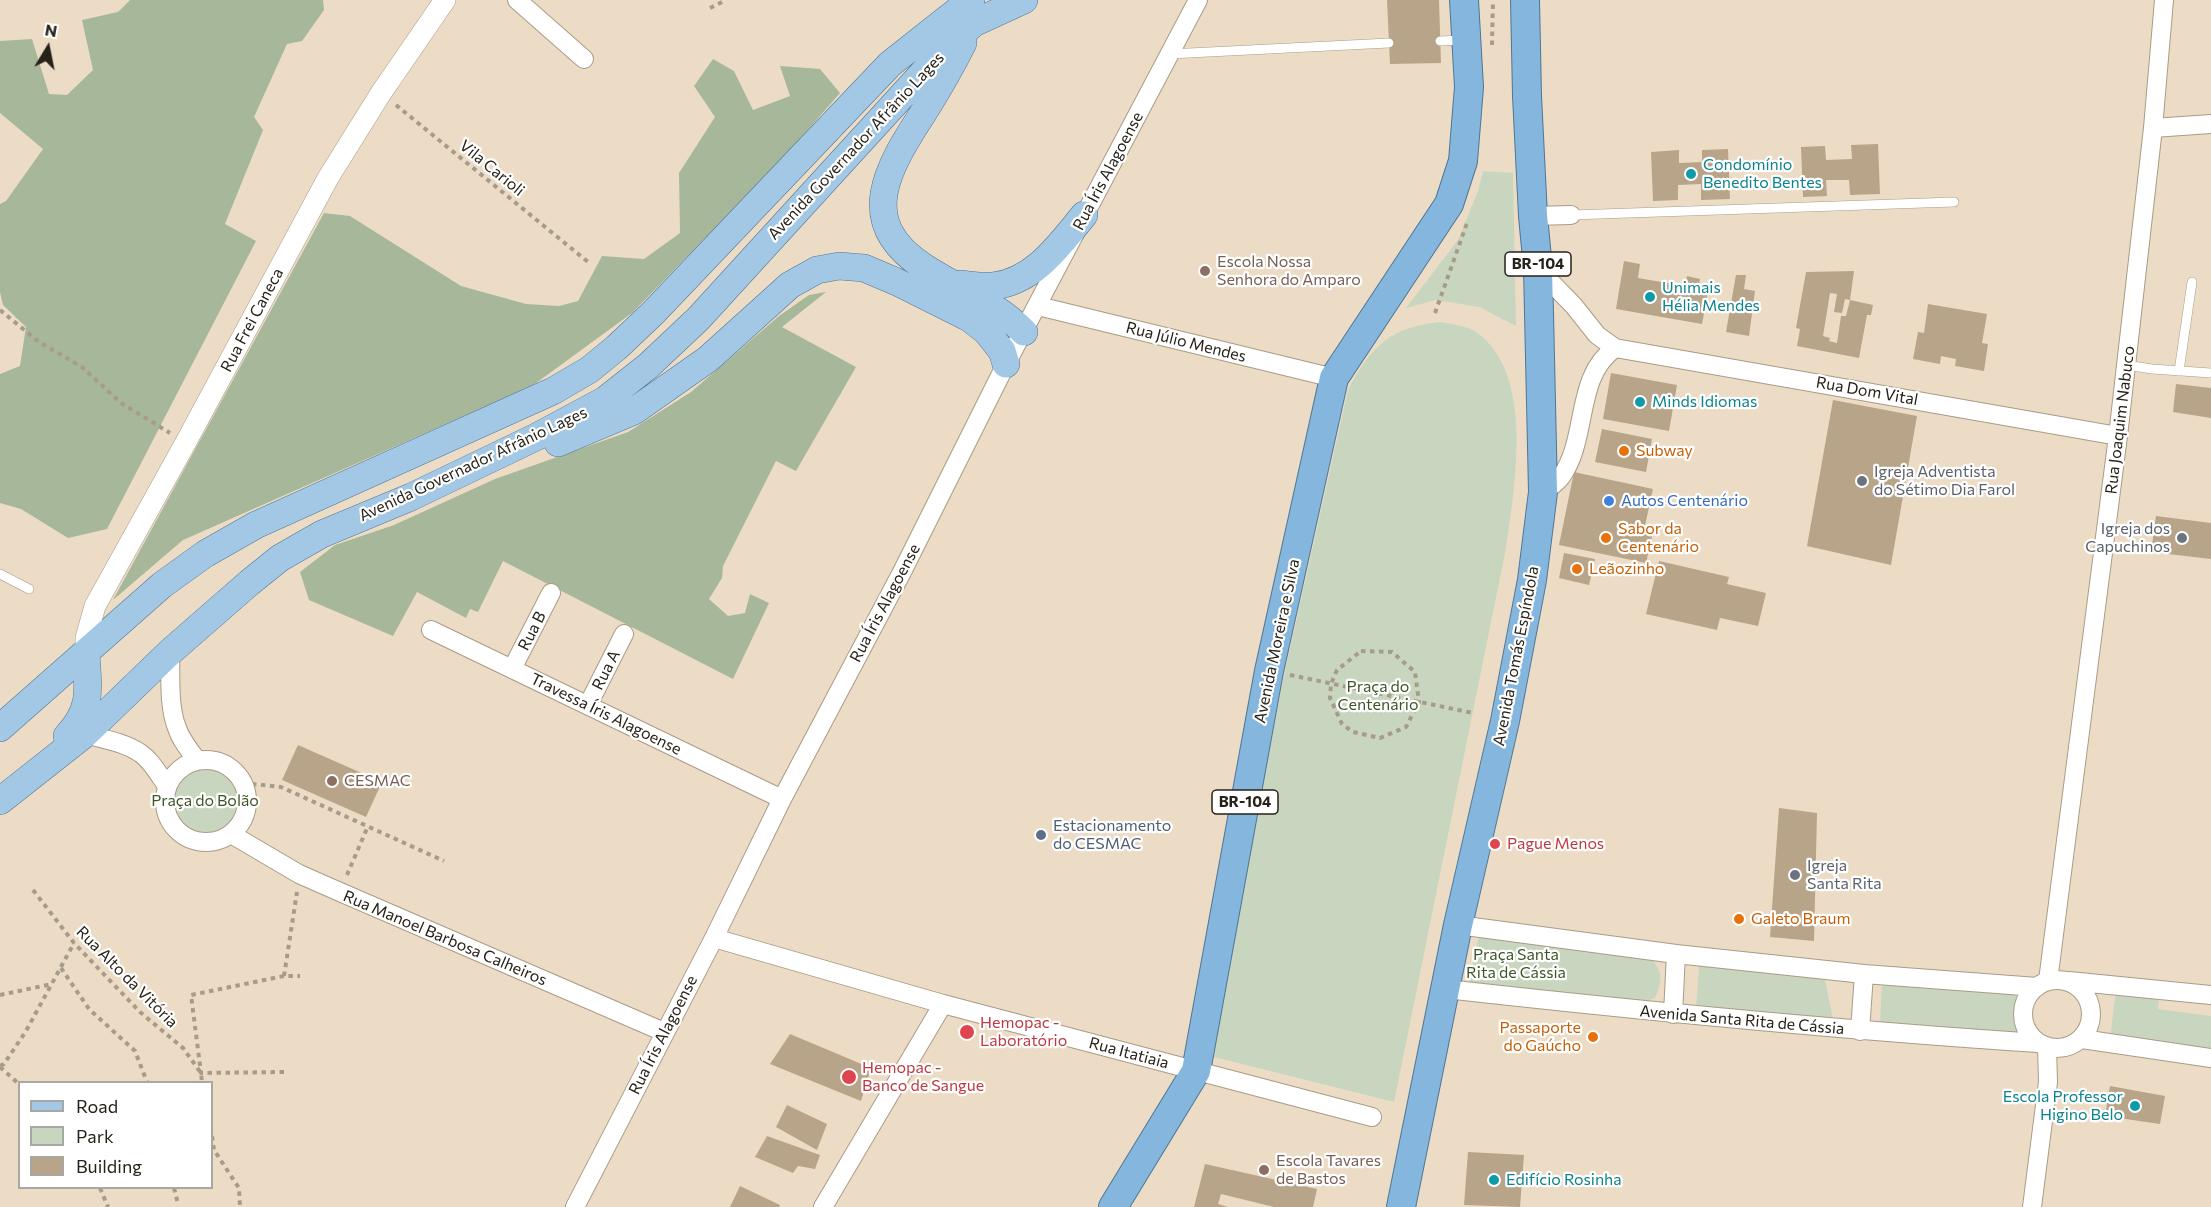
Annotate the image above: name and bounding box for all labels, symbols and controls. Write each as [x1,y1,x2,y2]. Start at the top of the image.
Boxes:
north arrow [18,18,78,78]
text: N [44,19,59,40]
street label: Avenida Governador Afrânio Lages [764,48,948,244]
street label: Rua Íris Alagoense [1069,109,1147,233]
street label: Vila Carioli [456,136,528,200]
place label: Condomínio Benedito Bentes [1703,155,1822,193]
marker: Condomínio Benedito Bentes [1684,167,1698,181]
place label: Escola Nossa Senhora do Amparo [1217,252,1361,290]
road number: BR-104 [1505,252,1571,276]
marker: Escola Nossa Senhora do Amparo [1198,264,1212,278]
street label: Rua Frei Caneca [217,265,287,375]
place label: Unimais Hélia Mendes [1662,278,1760,316]
marker: Unimais Hélia Mendes [1643,290,1657,304]
street label: Rua Júlio Mendes [1124,318,1248,366]
street label: Rua Joaquim Nabuco [2101,345,2139,495]
street label: Rua Dom Vital [1814,373,1920,409]
place label: Minds Idiomas [1652,392,1757,412]
marker: Minds Idiomas [1633,395,1647,409]
street label: Avenida Governador Afrânio Lages [356,403,590,525]
place label: Subway [1636,441,1693,461]
marker: Subway [1617,444,1631,458]
place label: Igreja Adventista do Sétimo Dia Farol [1874,462,2015,500]
marker: Igreja Adventista do Sétimo Dia Farol [1855,474,1869,488]
place label: Autos Centenário [1621,491,1748,511]
marker: Autos Centenário [1602,494,1616,508]
place label: Sabor da Centenário [1618,519,1699,557]
place label: Igreja dos Capuchinos [2085,519,2170,557]
marker: Sabor da Centenário [1599,531,1613,545]
marker: Igreja dos Capuchinos [2175,531,2189,545]
street label: Rua Íris Alagoense [846,541,924,665]
street label: Avenida Moreira e Silva [1250,557,1304,725]
place label: Leãozinho [1589,559,1664,579]
marker: Leãozinho [1570,562,1584,576]
street label: Avenida Tomás Espíndola [1489,565,1543,747]
street label: Rua B [514,608,550,654]
street label: Rua A [588,647,624,693]
street label: Travessa Íris Alagoense [527,669,685,759]
park label: Praça do Centenário [1338,677,1418,715]
place label: CESMAC [344,771,411,791]
marker: CESMAC [325,774,339,788]
road number: BR-104 [1212,790,1278,814]
park label: Praça do Bolão [151,791,259,811]
place label: Estacionamento do CESMAC [1053,816,1171,854]
marker: Estacionamento do CESMAC [1034,828,1048,842]
place label: Pague Menos [1507,834,1604,854]
marker: Pague Menos [1488,837,1502,851]
place label: Igreja Santa Rita [1807,856,1882,894]
marker: Igreja Santa Rita [1788,868,1802,882]
street label: Rua Manoel Barbosa Calheiros [340,886,550,990]
place label: Galeto Braum [1751,909,1850,929]
marker: Galeto Braum [1732,912,1746,926]
street label: Rua Alto da Vitória [72,922,182,1032]
park label: Praça Santa Rita de Cássia [1466,945,1566,983]
street label: Rua Íris Alagoense [625,972,701,1098]
street label: Avenida Santa Rita de Cássia [1639,1001,1845,1039]
place label: Hemopac - Laboratório [980,1013,1067,1051]
place label: Passaporte do Gaúcho [1499,1018,1581,1056]
marker: Hemopac - Laboratório [958,1023,976,1041]
marker: Passaporte do Gaúcho [1586,1030,1600,1044]
street label: Rua Itatiaia [1087,1033,1171,1073]
place label: Hemopac - Banco de Sangue [862,1058,984,1096]
marker: Hemopac - Banco de Sangue [840,1068,858,1086]
legend [18,1081,213,1189]
place label: Escola Professor Higino Belo [2003,1087,2123,1125]
text: Road [76,1095,118,1117]
marker: Escola Professor Higino Belo [2128,1099,2142,1113]
text: Park [76,1125,114,1147]
place label: Escola Tavares de Bastos [1276,1151,1381,1189]
text: Building [76,1155,142,1177]
marker: Escola Tavares de Bastos [1257,1163,1271,1177]
place label: Edifício Rosinha [1506,1170,1622,1190]
marker: Edifício Rosinha [1487,1173,1501,1187]

